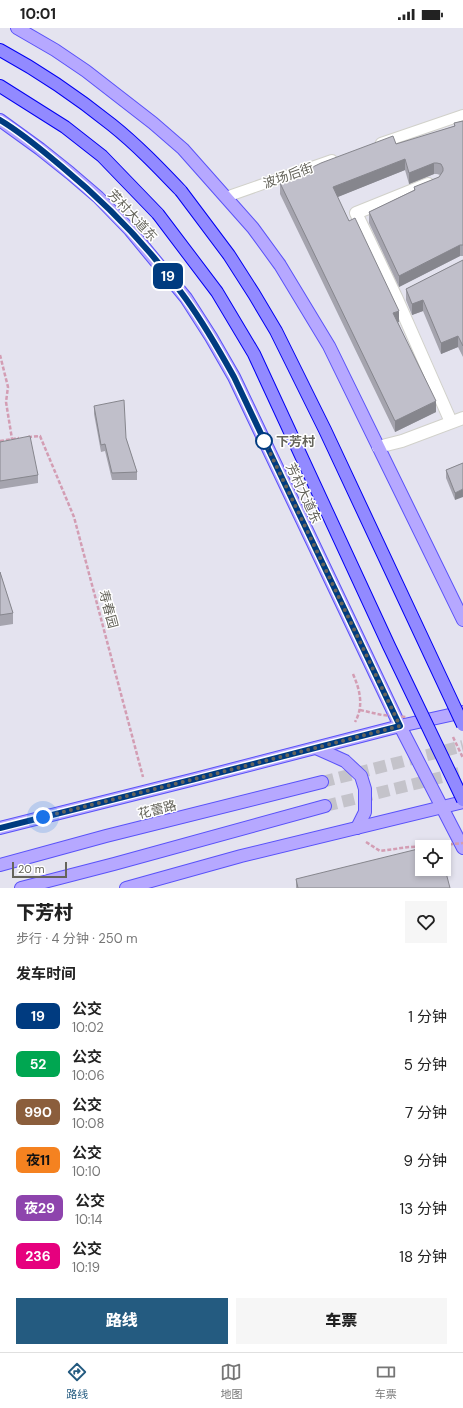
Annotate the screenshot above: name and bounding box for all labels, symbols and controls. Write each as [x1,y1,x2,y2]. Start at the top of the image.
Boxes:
text: 10:01 [20,4,56,24]
street label: 波场后街 [261,159,316,192]
street label: 芳村大道东 [104,186,161,245]
line badge: 19 [150,263,186,289]
text: 19 [161,267,175,285]
marker: 下芳村 [255,432,273,450]
place label: 下芳村 [276,433,315,450]
street label: 芳村大道东 [282,460,325,526]
street label: 寿春园 [95,588,122,630]
street label: 花蕾路 [136,797,178,822]
your location [33,807,53,827]
map controls [415,840,451,876]
button: locate [415,840,451,876]
scale bar [12,860,67,879]
text: 20 m [18,862,44,876]
text: 下芳村 [16,900,73,925]
button: heart [405,901,447,943]
text: 步行 · 4 分钟 · 250 m [16,930,138,947]
text: 发车时间 [16,964,76,984]
text: 公交 [72,999,102,1019]
text: 19 [31,1007,45,1025]
text: 1 分钟 [408,1007,447,1027]
text: 10:02 [72,1019,104,1036]
text: 公交 [72,1047,102,1067]
text: 52 [30,1055,46,1073]
text: 5 分钟 [404,1055,447,1075]
text: 10:06 [72,1067,105,1084]
text: 公交 [72,1095,102,1115]
text: 990 [24,1103,52,1121]
text: 7 分钟 [405,1103,447,1123]
text: 10:08 [72,1115,104,1132]
text: 公交 [72,1143,102,1163]
text: 夜11 [26,1151,50,1169]
text: 9 分钟 [404,1151,447,1171]
text: 10:10 [72,1163,101,1180]
text: 公交 [75,1191,105,1211]
text: 夜29 [24,1199,55,1217]
text: 13 分钟 [399,1199,447,1219]
text: 10:14 [75,1211,102,1228]
text: 公交 [72,1239,102,1259]
text: 236 [25,1247,51,1265]
text: 18 分钟 [399,1247,447,1267]
text: 10:19 [72,1259,100,1276]
button: 路线 [16,1298,228,1344]
button: 车票 [236,1298,447,1344]
tab: 路线 [66,1361,88,1401]
tab: 地图 [220,1361,242,1401]
tab: 车票 [375,1361,397,1401]

